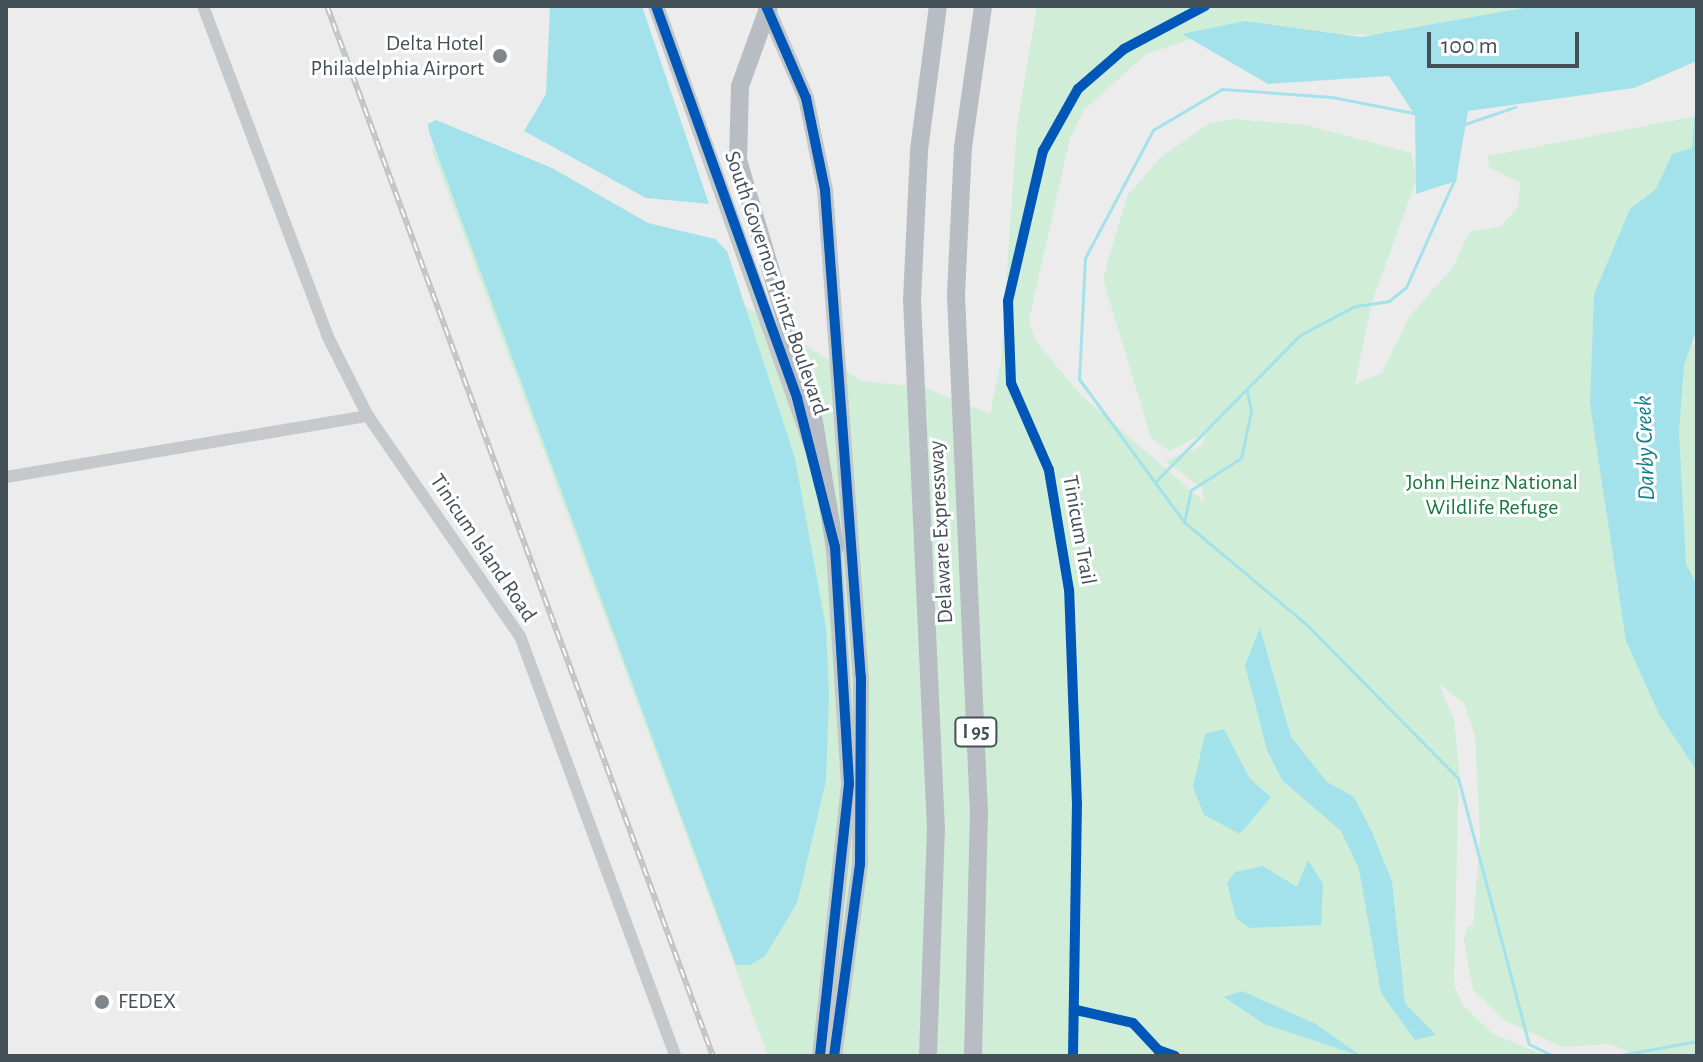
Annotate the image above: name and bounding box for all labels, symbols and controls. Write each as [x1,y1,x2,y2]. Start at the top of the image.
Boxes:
scale bar [1431,16,1583,66]
place label: Delta Hotel Philadelphia Airport [310,30,484,82]
text: 100 m [1441,34,1498,58]
marker: Delta Hotel Philadelphia Airport [491,47,509,65]
street label: South Governor Printz Boulevard [718,148,834,418]
water label: Darby Creek [1630,395,1662,501]
street label: Delaware Expressway [923,440,959,624]
street label: Tinicum Island Road [424,469,542,627]
park label: John Heinz National Wildlife Refuge [1406,469,1578,520]
street label: Tinicum Trail [1056,473,1102,587]
road number: I 95 [954,716,998,748]
place label: FEDEX [118,989,176,1015]
marker: FEDEX [93,993,111,1011]

